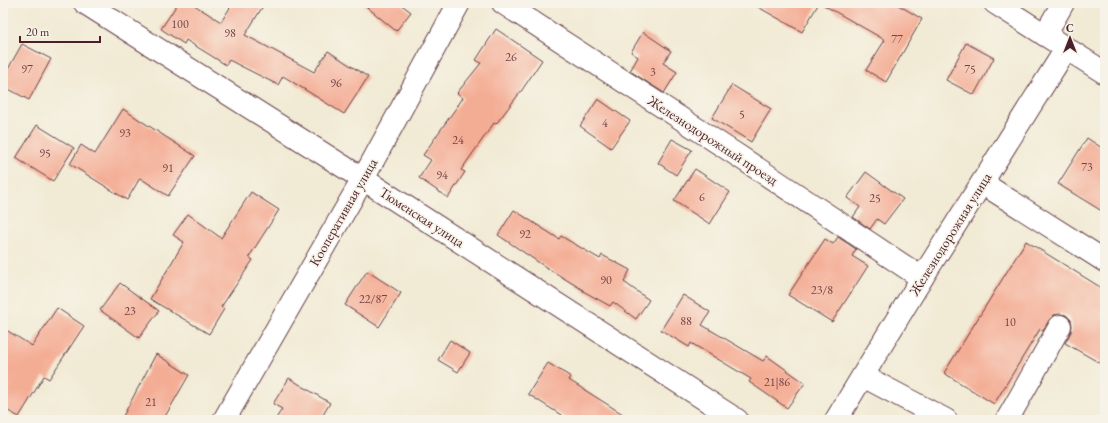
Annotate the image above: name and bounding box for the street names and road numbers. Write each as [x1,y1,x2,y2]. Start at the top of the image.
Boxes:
street label: Железнодорожный проезд [644,91,782,189]
street label: Кооперативная улица [305,154,381,269]
street label: Железнодорожная улица [904,169,995,300]
street label: Тюменская улица [376,183,468,251]

